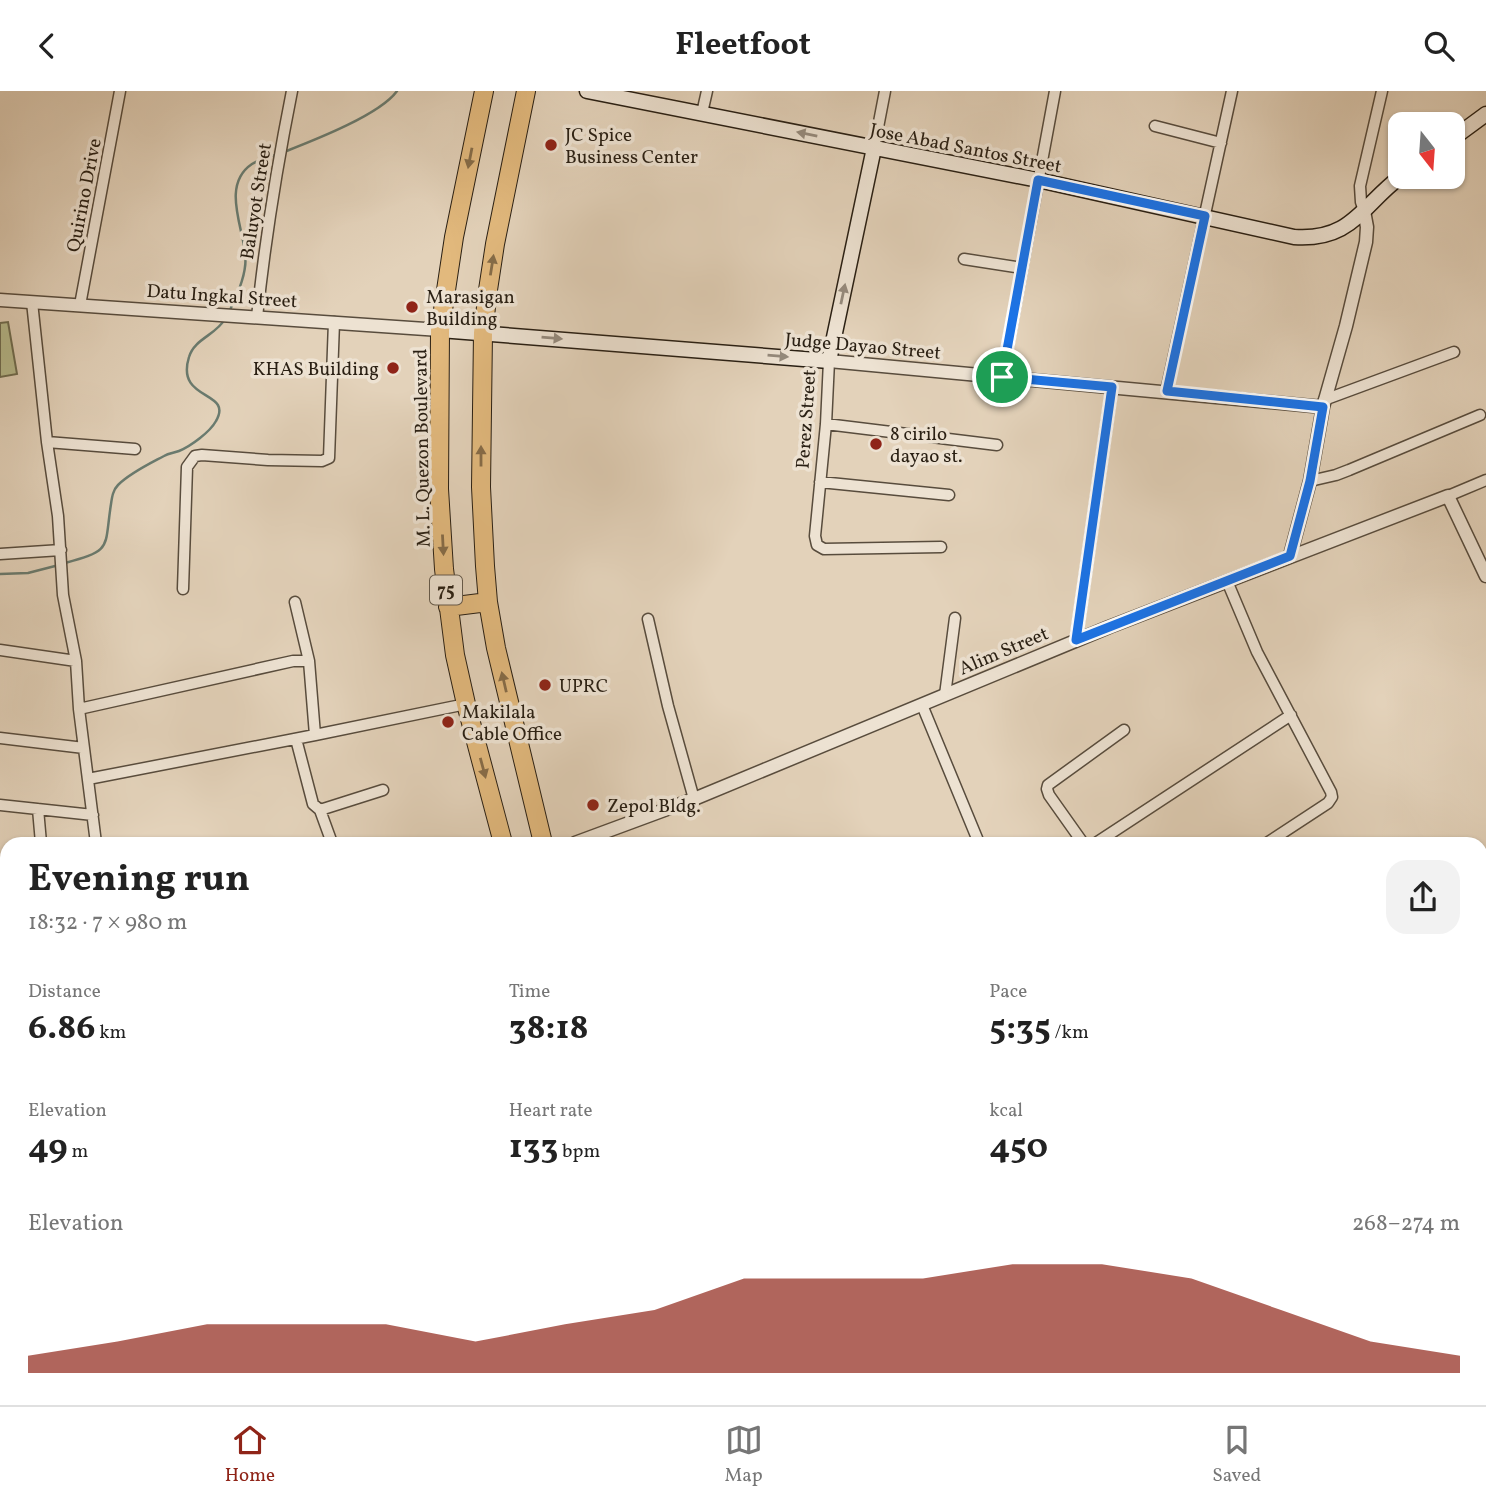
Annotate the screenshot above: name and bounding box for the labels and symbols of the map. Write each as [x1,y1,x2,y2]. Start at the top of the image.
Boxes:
north arrow [1388,112,1465,189]
street label: Jose Abad Santos Street [868,118,1064,180]
place label: JC Spice Business Center [565,123,698,171]
one-way arrow [796,129,818,140]
street label: Quirino Drive [61,136,109,255]
marker: JC Spice Business Center [543,137,559,153]
street label: Baluyot Street [235,141,279,261]
one-way arrow [465,147,476,169]
one-way arrow [487,254,498,276]
street label: Datu Ingkal Street [146,279,298,315]
one-way arrow [838,283,849,305]
place label: Marasigan Building [426,285,515,333]
marker: Marasigan Building [404,299,420,315]
street label: Judge Dayao Street [784,327,942,367]
one-way arrow [541,333,563,344]
pin [972,347,1032,407]
street label: M. L. Quezon Boulevard [408,348,438,547]
one-way arrow [767,351,789,362]
place label: KHAS Building [253,357,379,383]
marker: KHAS Building [385,360,401,376]
street label: Perez Street [791,368,823,470]
place label: 8 cirilo dayao st. [890,422,963,470]
marker: 8 cirilo dayao st. [868,436,884,452]
one-way arrow [475,445,487,467]
one-way arrow [437,534,448,556]
road number: 75 [430,576,462,605]
street label: Alim Street [955,621,1053,682]
one-way arrow [498,671,509,693]
place label: UPRC [559,674,608,700]
marker: UPRC [537,677,553,693]
place label: Makilala Cable Office [462,700,562,748]
marker: Makilala Cable Office [440,714,456,730]
one-way arrow [478,757,489,779]
place label: Zepol Bldg. [607,794,701,820]
marker: Zepol Bldg. [585,797,601,813]

